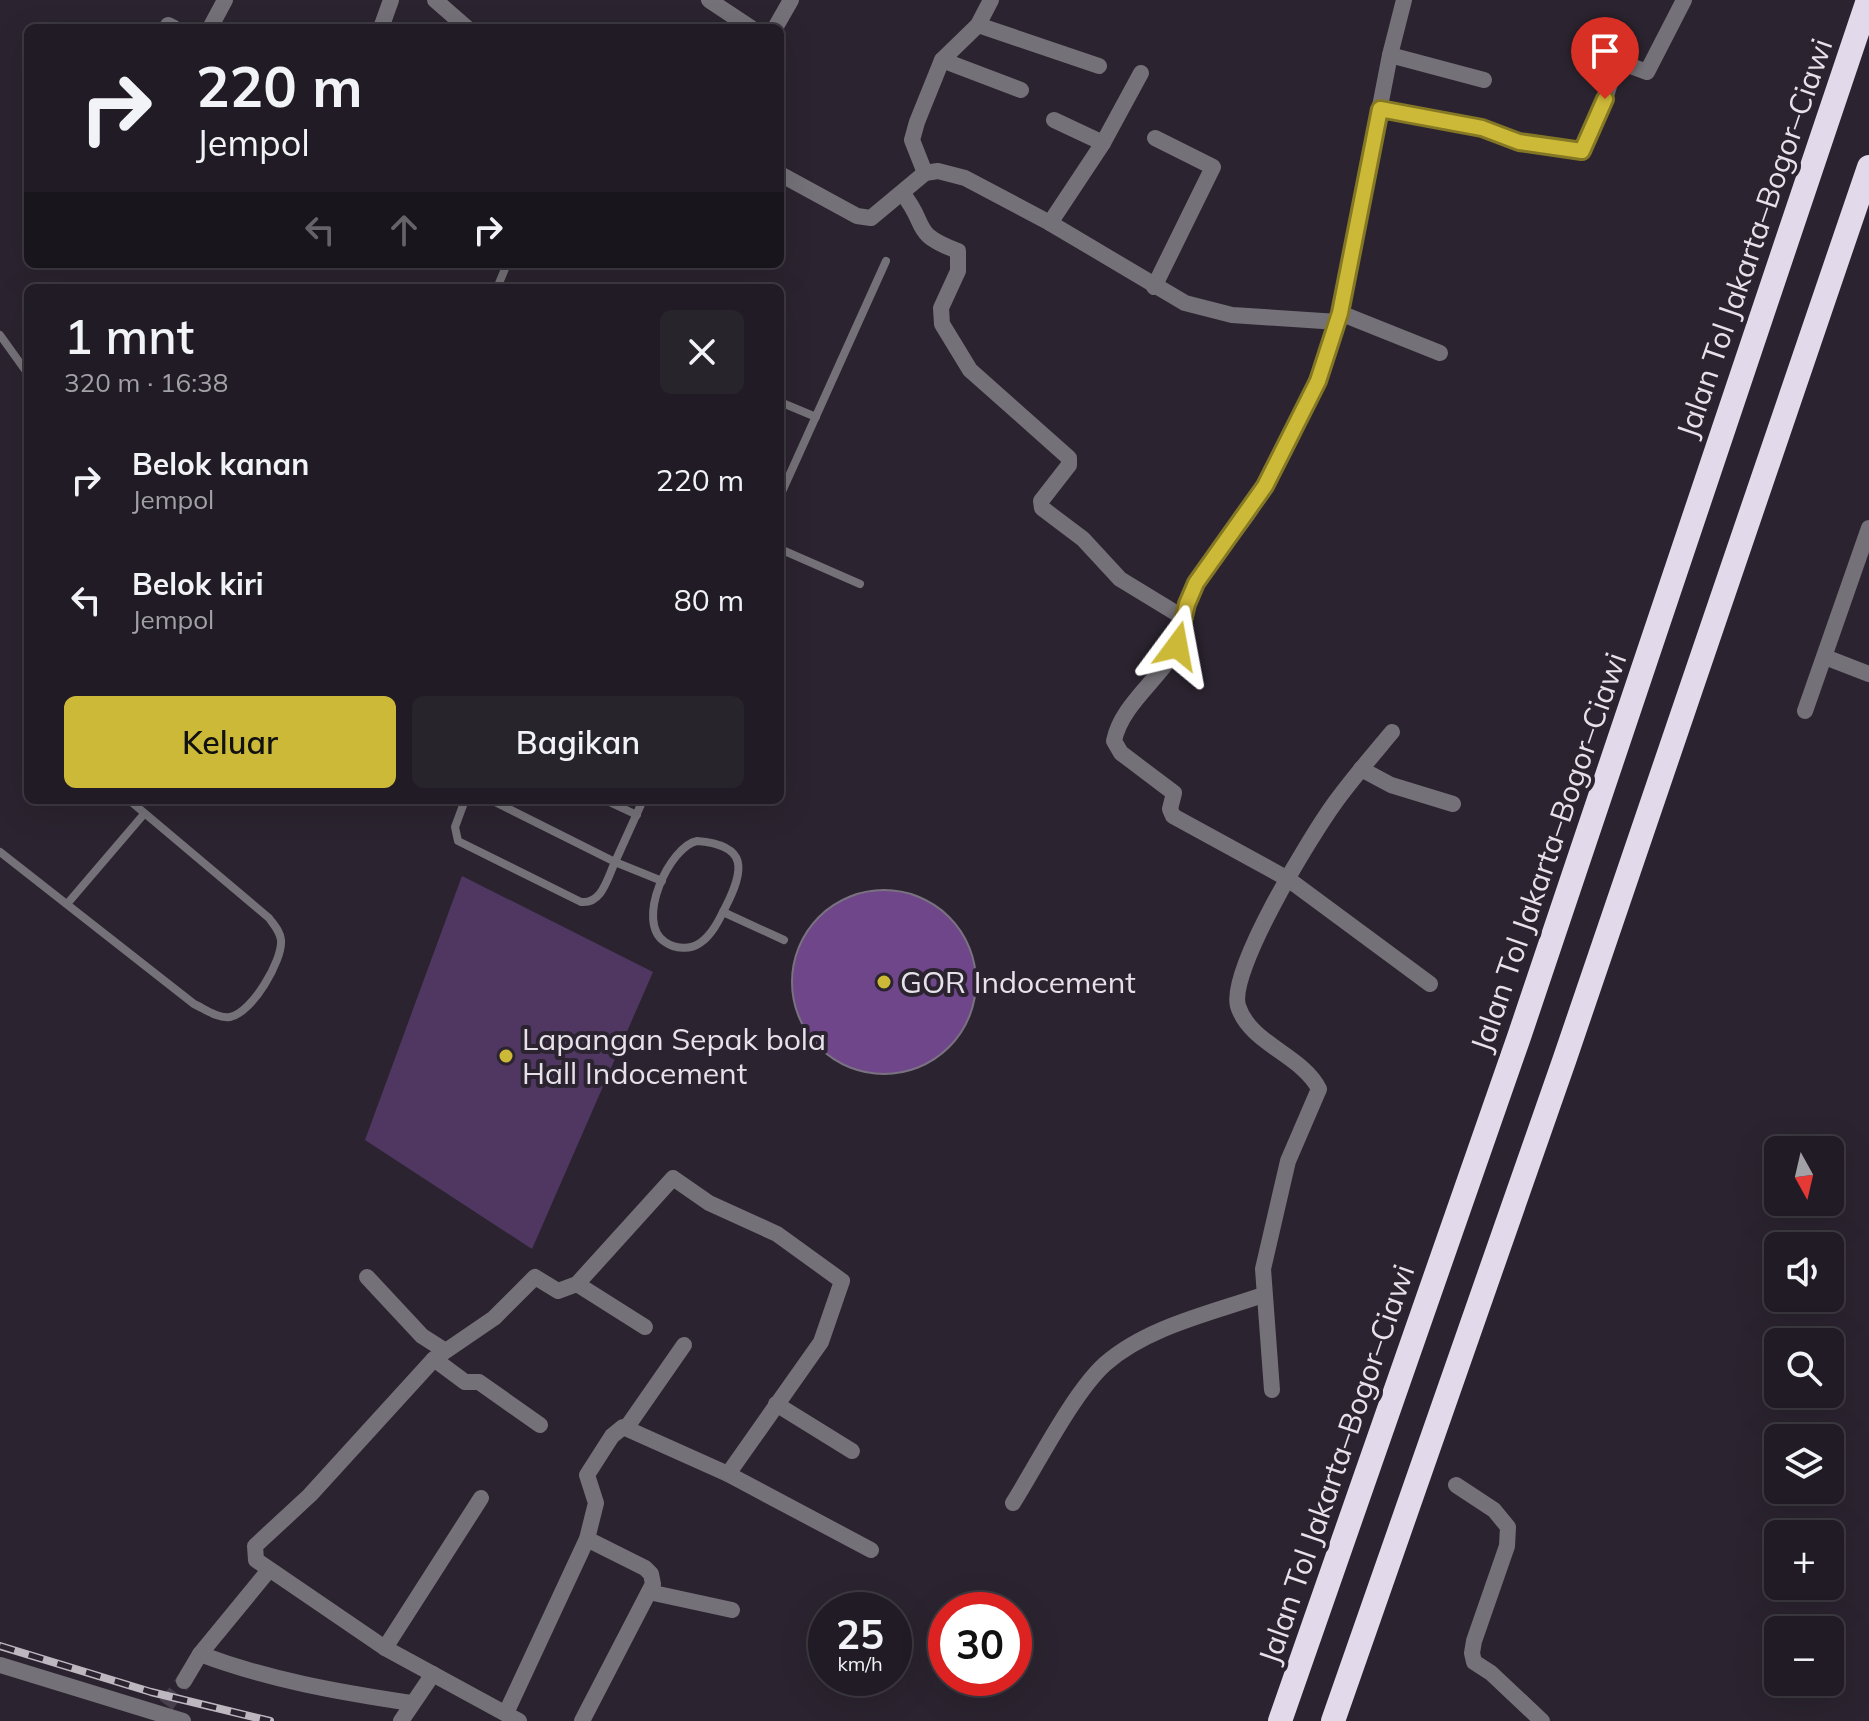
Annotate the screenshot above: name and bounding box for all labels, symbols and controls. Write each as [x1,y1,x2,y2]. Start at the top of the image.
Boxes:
pin [1571,17,1639,99]
icon: arrive [1583,29,1627,73]
street label: Jalan Tol Jakarta–Bogor–Ciawi [1668,33,1840,443]
text: 220 m [196,51,363,121]
icon: right [64,56,168,160]
text: Jempol [196,120,310,165]
icon: left [298,208,342,252]
icon: ahead [382,208,426,252]
icon: right [466,208,510,252]
text: 1 mnt [64,306,194,366]
button: close [660,310,744,394]
text: 320 m · 16:38 [64,366,228,399]
text: Belok kanan [132,445,309,483]
icon: right [64,458,108,502]
text: 220 m [656,461,744,499]
text: Jempol [132,483,214,516]
text: Belok kiri [132,565,264,603]
icon: left [64,578,108,622]
text: 80 m [674,581,744,619]
text: Jempol [132,603,214,636]
position arrow [1135,604,1219,688]
street label: Jalan Tol Jakarta–Bogor–Ciawi [1462,647,1634,1057]
button: Keluar [64,696,396,788]
button: Bagikan [412,696,744,788]
place label: GOR Indocement [900,963,1136,1001]
marker: GOR Indocement [875,973,893,991]
place label: Lapangan Sepak bola Hall Indocement [522,1020,826,1092]
marker: Lapangan Sepak bola Hall Indocement [497,1047,515,1065]
north arrow [1764,1136,1844,1216]
map controls [1764,1136,1844,1696]
button: sound [1764,1232,1844,1312]
street label: Jalan Tol Jakarta–Bogor–Ciawi [1250,1259,1422,1669]
button: search [1764,1328,1844,1408]
button: layers [1764,1424,1844,1504]
button: + [1764,1520,1844,1600]
speed limit sign: 30 [928,1592,1032,1696]
text: 25 [836,1609,884,1659]
button: − [1764,1616,1844,1696]
text: km/h [837,1651,883,1676]

